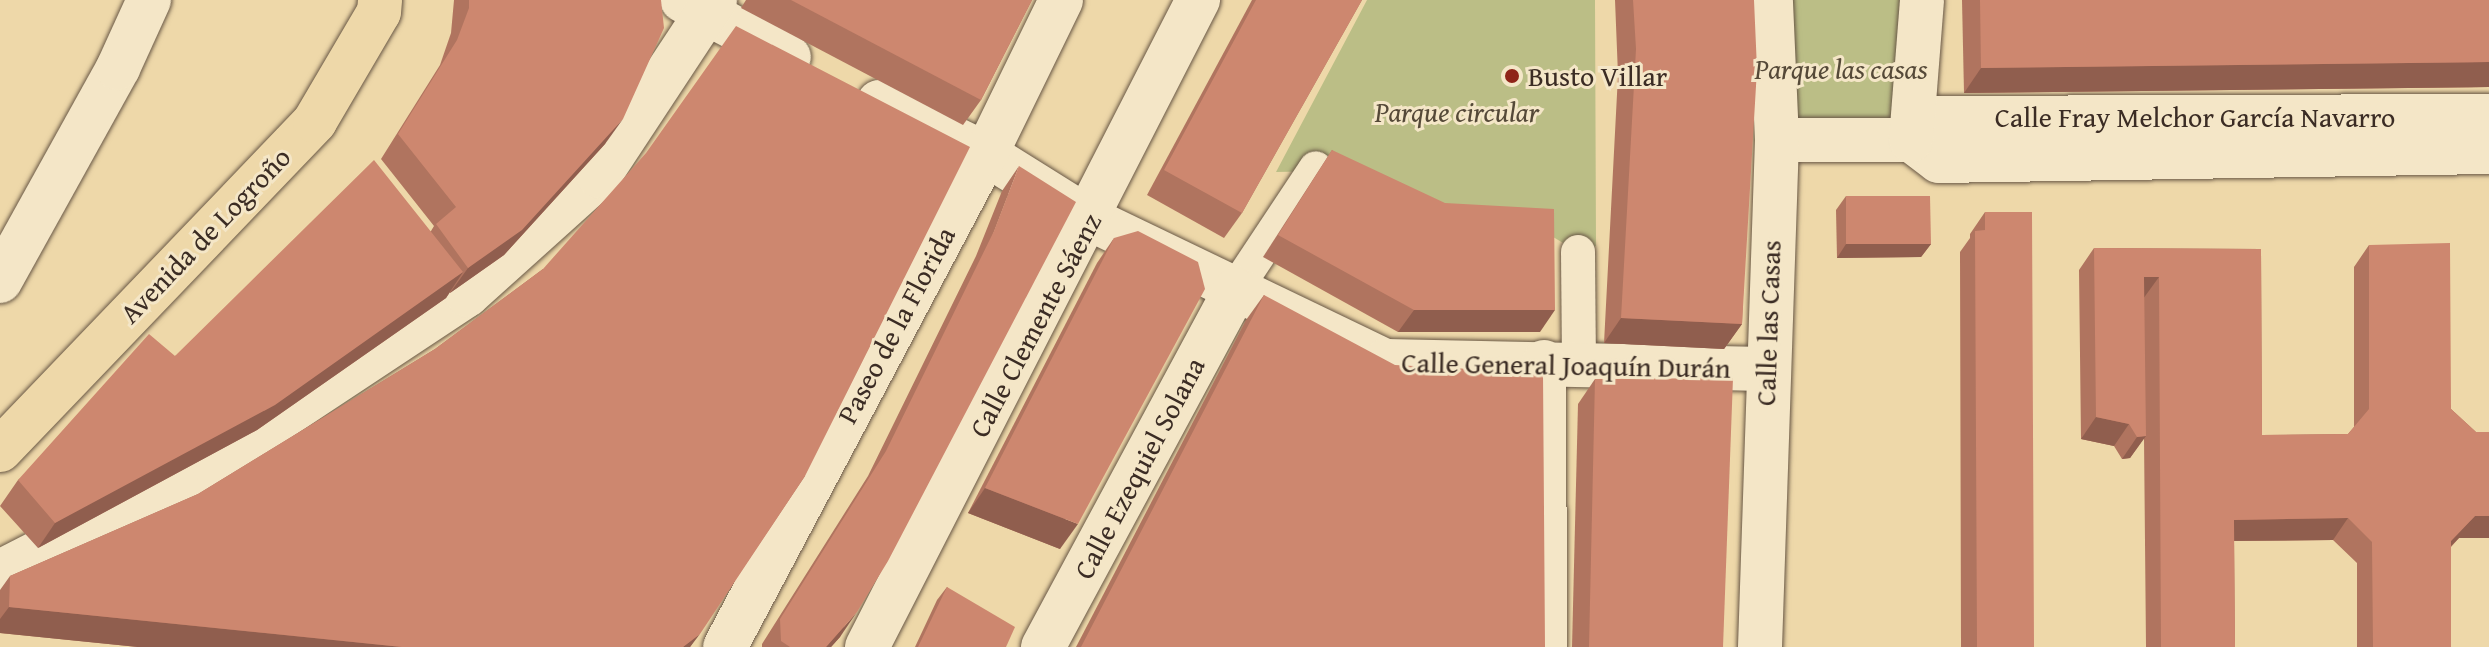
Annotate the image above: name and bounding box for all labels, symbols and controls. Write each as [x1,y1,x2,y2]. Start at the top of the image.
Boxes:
park label: Parque las casas [1755,52,1927,86]
place label: Busto Villar [1528,59,1667,93]
marker: Busto Villar [1503,67,1521,85]
park label: Parque circular [1375,95,1539,129]
street label: Calle Fray Melchor García Navarro [1995,100,2395,134]
street label: Avenida de Logroño [113,140,297,330]
street label: Calle Clemente Sáenz [962,207,1108,443]
street label: Paseo de la Florida [830,221,962,429]
street label: Calle las Casas [1748,240,1788,406]
street label: Calle General Joaquín Durán [1401,345,1731,385]
street label: Calle Ezequiel Solana [1066,352,1212,584]

